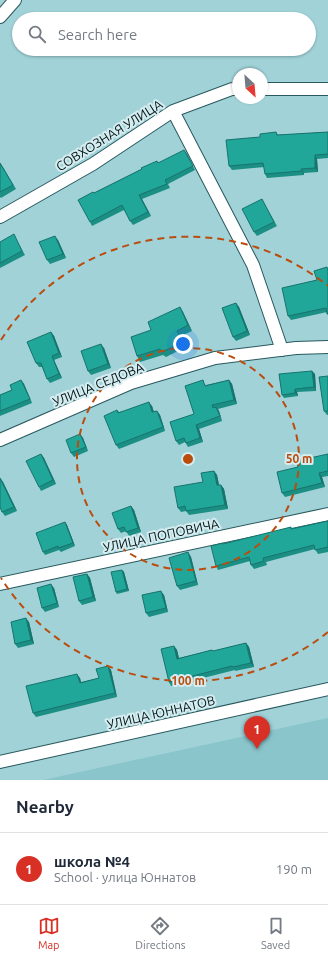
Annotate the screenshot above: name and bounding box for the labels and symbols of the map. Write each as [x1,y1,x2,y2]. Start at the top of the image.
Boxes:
north arrow [232,68,268,104]
street label: СОВХОЗНАЯ УЛИЦА [53,96,165,173]
your location [173,334,193,354]
street label: УЛИЦА СЕДОВА [50,359,146,409]
centre of rings [181,452,195,466]
text: 50 m [286,452,312,465]
street label: УЛИЦА ПОПОВИЧА [102,516,221,554]
text: 100 m [171,674,205,687]
street label: УЛИЦА ЮННАТОВ [106,693,216,731]
pin: 1 [244,716,270,749]

